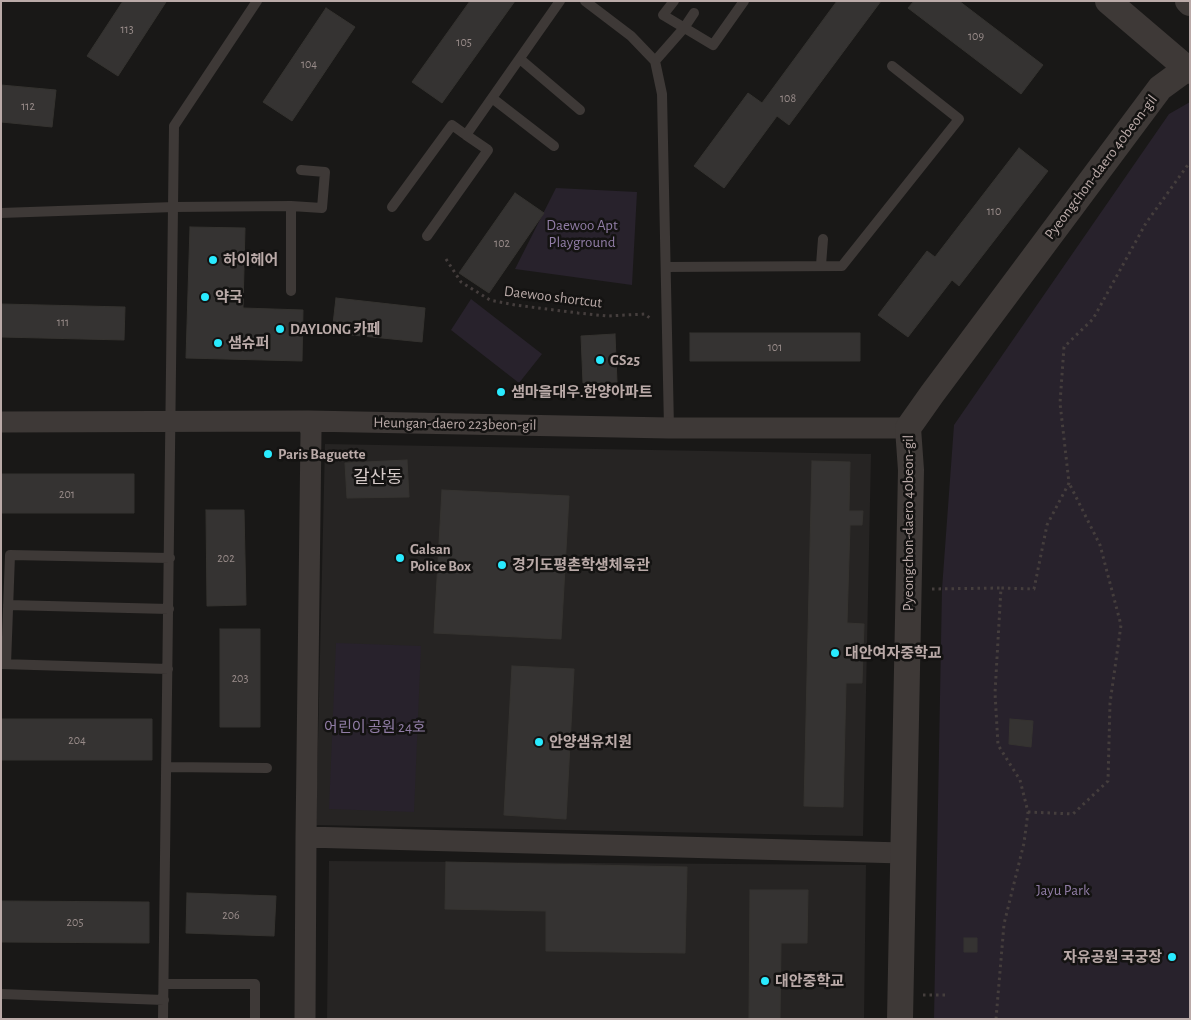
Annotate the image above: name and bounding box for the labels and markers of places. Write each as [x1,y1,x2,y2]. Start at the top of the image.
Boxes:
place label: 하이헤어 [223,251,278,269]
marker: 하이헤어 [207,254,219,266]
place label: 약국 [215,288,243,306]
marker: 약국 [199,291,211,303]
place label: DAYLONG 카페 [290,320,381,338]
marker: DAYLONG 카페 [274,323,286,335]
place label: 샘슈퍼 [228,334,269,352]
marker: 샘슈퍼 [212,337,224,349]
place label: GS25 [610,351,640,369]
marker: GS25 [594,354,606,366]
place label: 샘마을대우.한양아파트 [511,383,652,401]
marker: 샘마을대우.한양아파트 [495,386,507,398]
place label: Paris Baguette [278,445,366,463]
marker: Paris Baguette [262,448,274,460]
place label: Galsan Police Box [410,540,471,575]
marker: Galsan Police Box [394,552,406,564]
place label: 경기도평촌학생체육관 [512,556,650,574]
marker: 경기도평촌학생체육관 [496,559,508,571]
place label: 대안여자중학교 [845,644,942,662]
marker: 대안여자중학교 [829,647,841,659]
place label: 안양샘유치원 [549,733,632,751]
marker: 안양샘유치원 [533,736,545,748]
place label: 자유공원 국궁장 [1063,948,1162,966]
marker: 자유공원 국궁장 [1166,951,1178,963]
place label: 대안중학교 [775,972,844,990]
marker: 대안중학교 [759,975,771,987]

